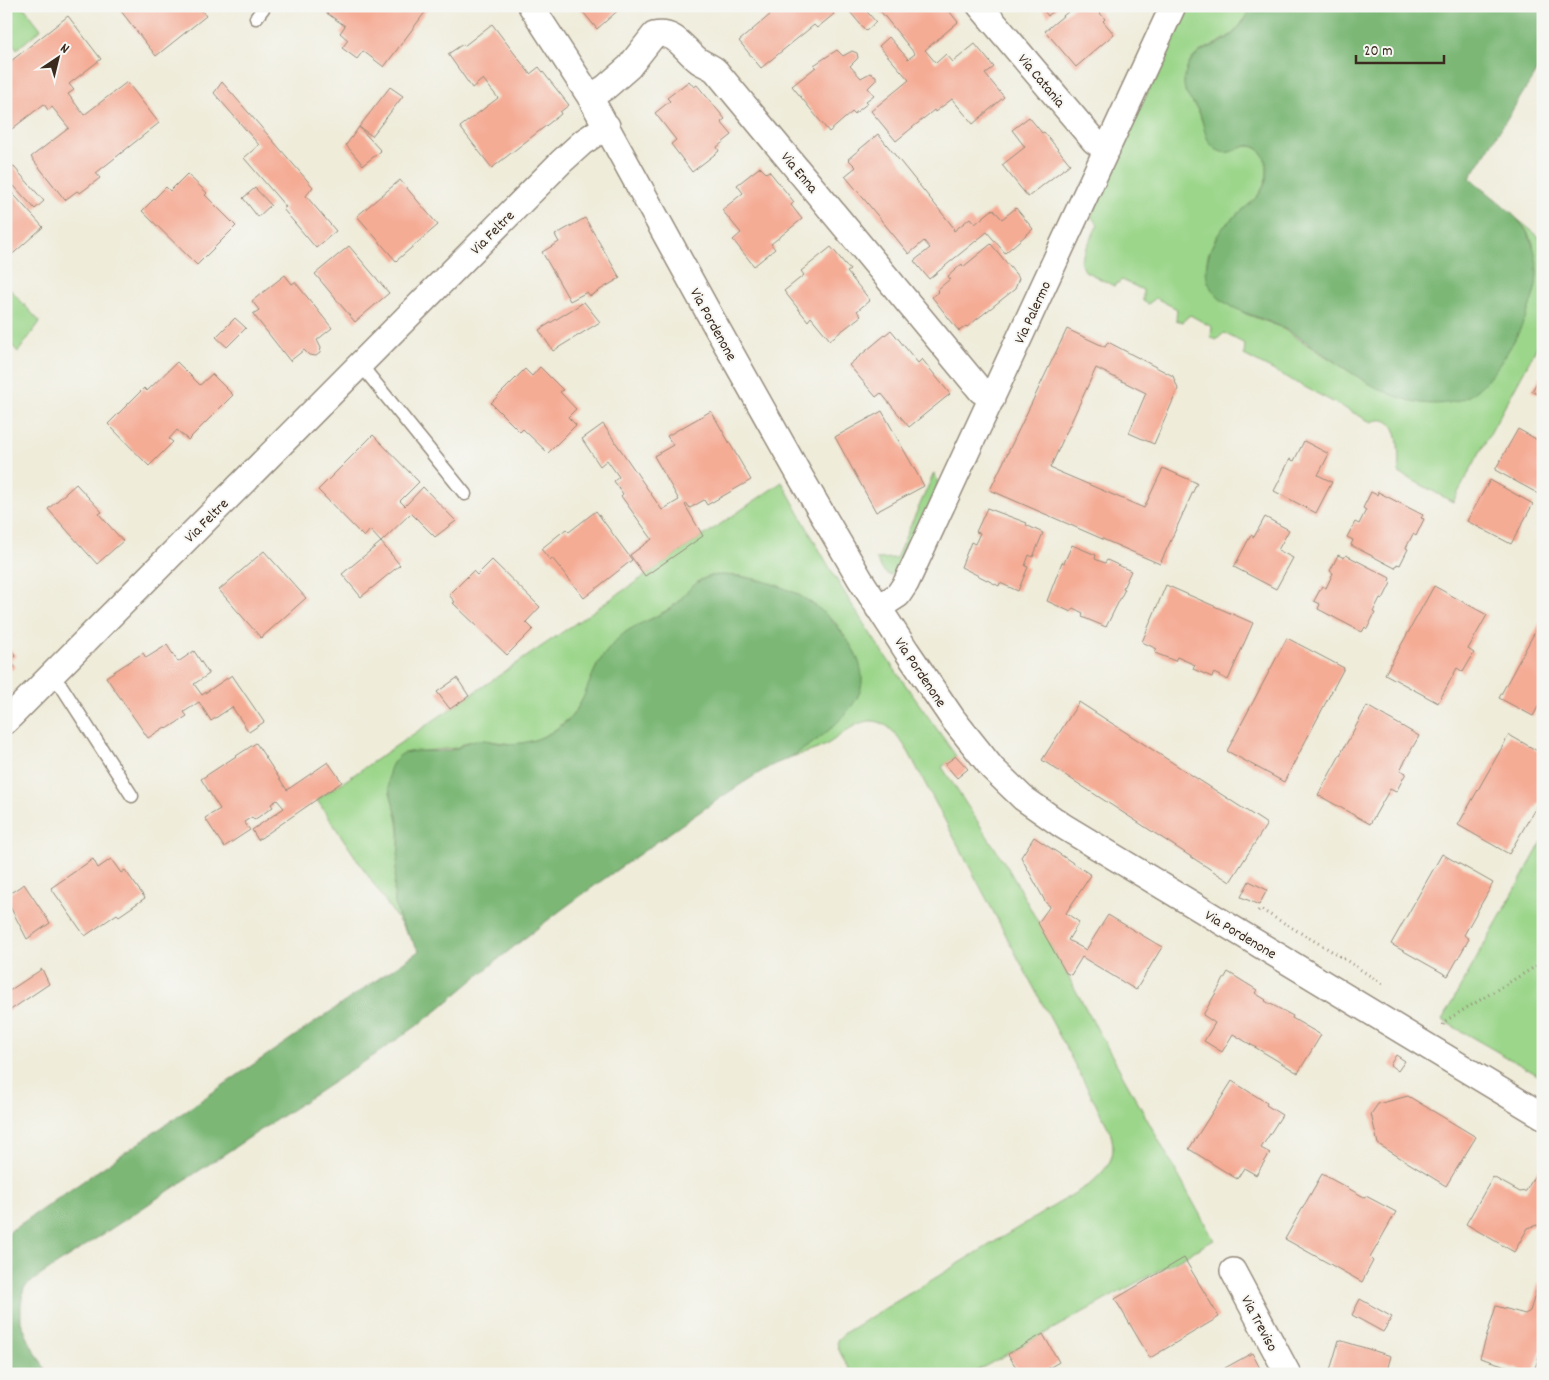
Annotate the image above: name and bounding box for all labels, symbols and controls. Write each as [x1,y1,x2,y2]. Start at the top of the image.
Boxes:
north arrow [32,32,82,82]
scale bar [1356,32,1444,64]
text: N [56,39,73,59]
text: 20 m [1364,41,1392,63]
street label: Via Catania [1011,50,1070,114]
street label: Via Enna [775,148,823,200]
street label: Via Feltre [466,206,521,261]
street label: Via Palermo [1010,278,1058,348]
street label: Via Pordenone [683,285,742,366]
street label: Via Feltre [180,494,235,549]
street label: Via Pordenone [888,634,951,713]
street label: Via Pordenone [1200,906,1280,966]
street label: Via Treviso [1234,1292,1282,1356]

